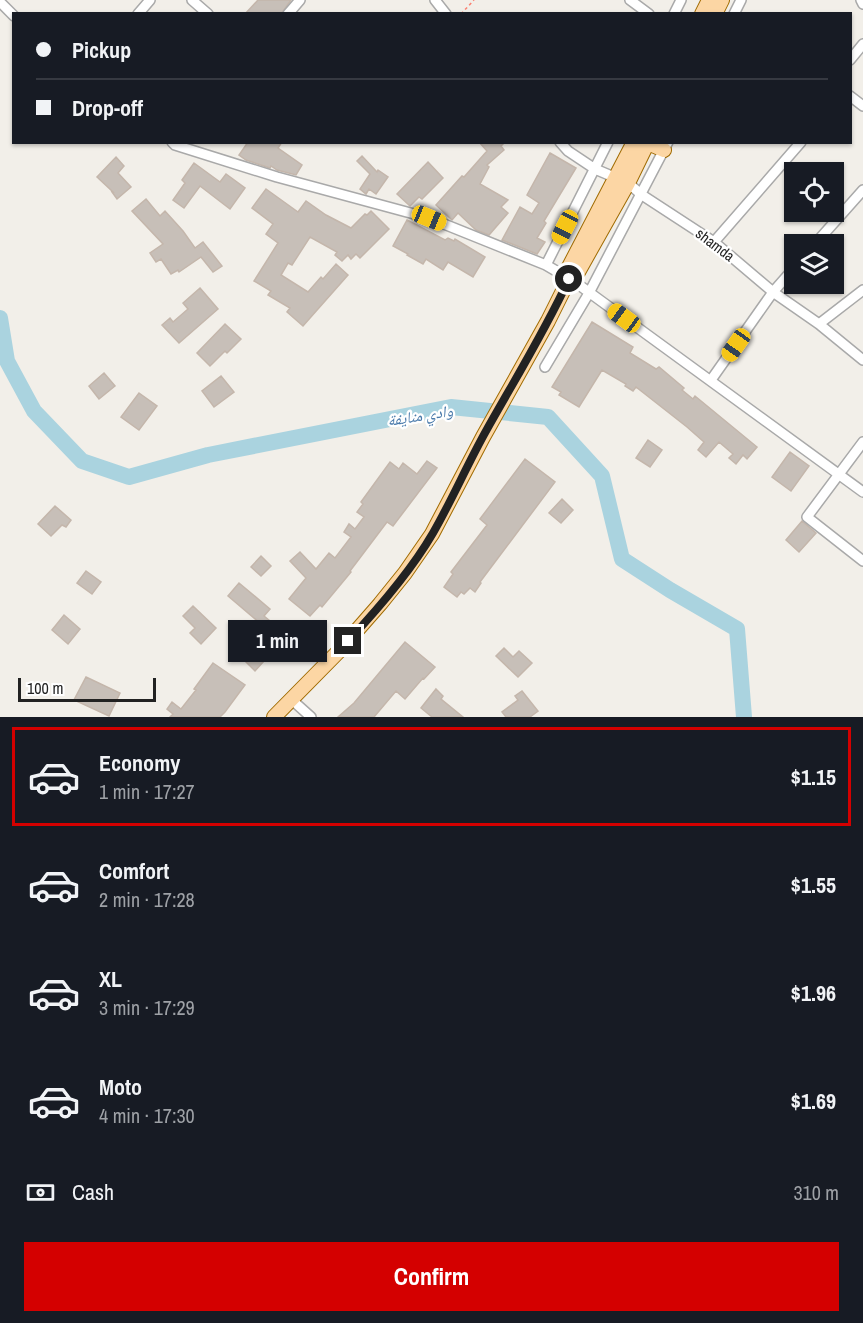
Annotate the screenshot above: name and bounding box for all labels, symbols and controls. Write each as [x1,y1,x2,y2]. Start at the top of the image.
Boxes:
text: Pickup [72,35,131,65]
text: Drop-off [72,93,143,123]
map controls [784,162,844,294]
button: locate [784,162,844,222]
car [409,203,449,233]
car [549,207,581,247]
street label: shamda [692,223,739,266]
button: layers [784,234,844,294]
route start [555,265,582,292]
car [604,300,644,336]
car [718,325,754,365]
water label: وادي منايفة [385,399,455,433]
callout: 1 min [228,620,327,662]
text: 1 min [256,627,299,654]
route end [334,627,361,654]
scale bar [18,675,156,702]
text: 100 m [27,677,63,699]
text: Economy [99,748,180,778]
icon: car [27,750,81,804]
text: $1.15 [791,762,836,792]
text: 1 min · 17:27 [99,778,195,805]
text: Comfort [99,856,169,886]
icon: car [27,858,81,912]
text: $1.55 [791,870,836,900]
text: 2 min · 17:28 [99,886,195,913]
text: XL [99,964,122,994]
icon: car [27,966,81,1020]
text: $1.96 [791,978,836,1008]
text: 3 min · 17:29 [99,994,195,1021]
text: Moto [99,1072,142,1102]
icon: car [27,1074,81,1128]
text: $1.69 [791,1086,836,1116]
text: 4 min · 17:30 [99,1102,195,1129]
icon: cash [24,1176,57,1209]
text: Cash [72,1177,114,1207]
text: 310 m [793,1179,839,1206]
button: Confirm [24,1242,839,1311]

